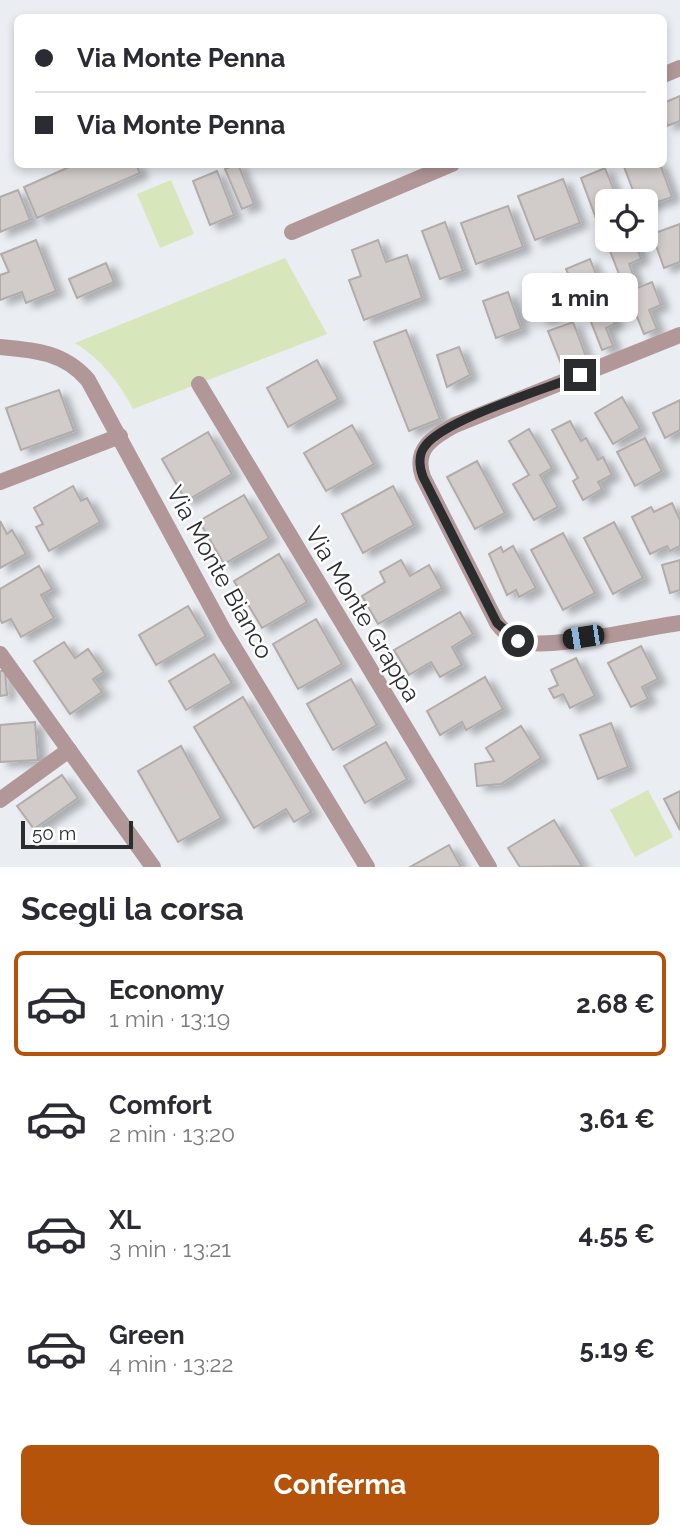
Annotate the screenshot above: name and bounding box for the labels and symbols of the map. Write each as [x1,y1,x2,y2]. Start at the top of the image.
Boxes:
callout: 1 min [522,274,638,322]
route end [564,359,596,391]
street label: Via Monte Bianco [160,480,280,664]
street label: Via Monte Grappa [299,521,427,707]
car [561,623,606,651]
route start [502,625,534,657]
scale bar [21,818,133,850]

